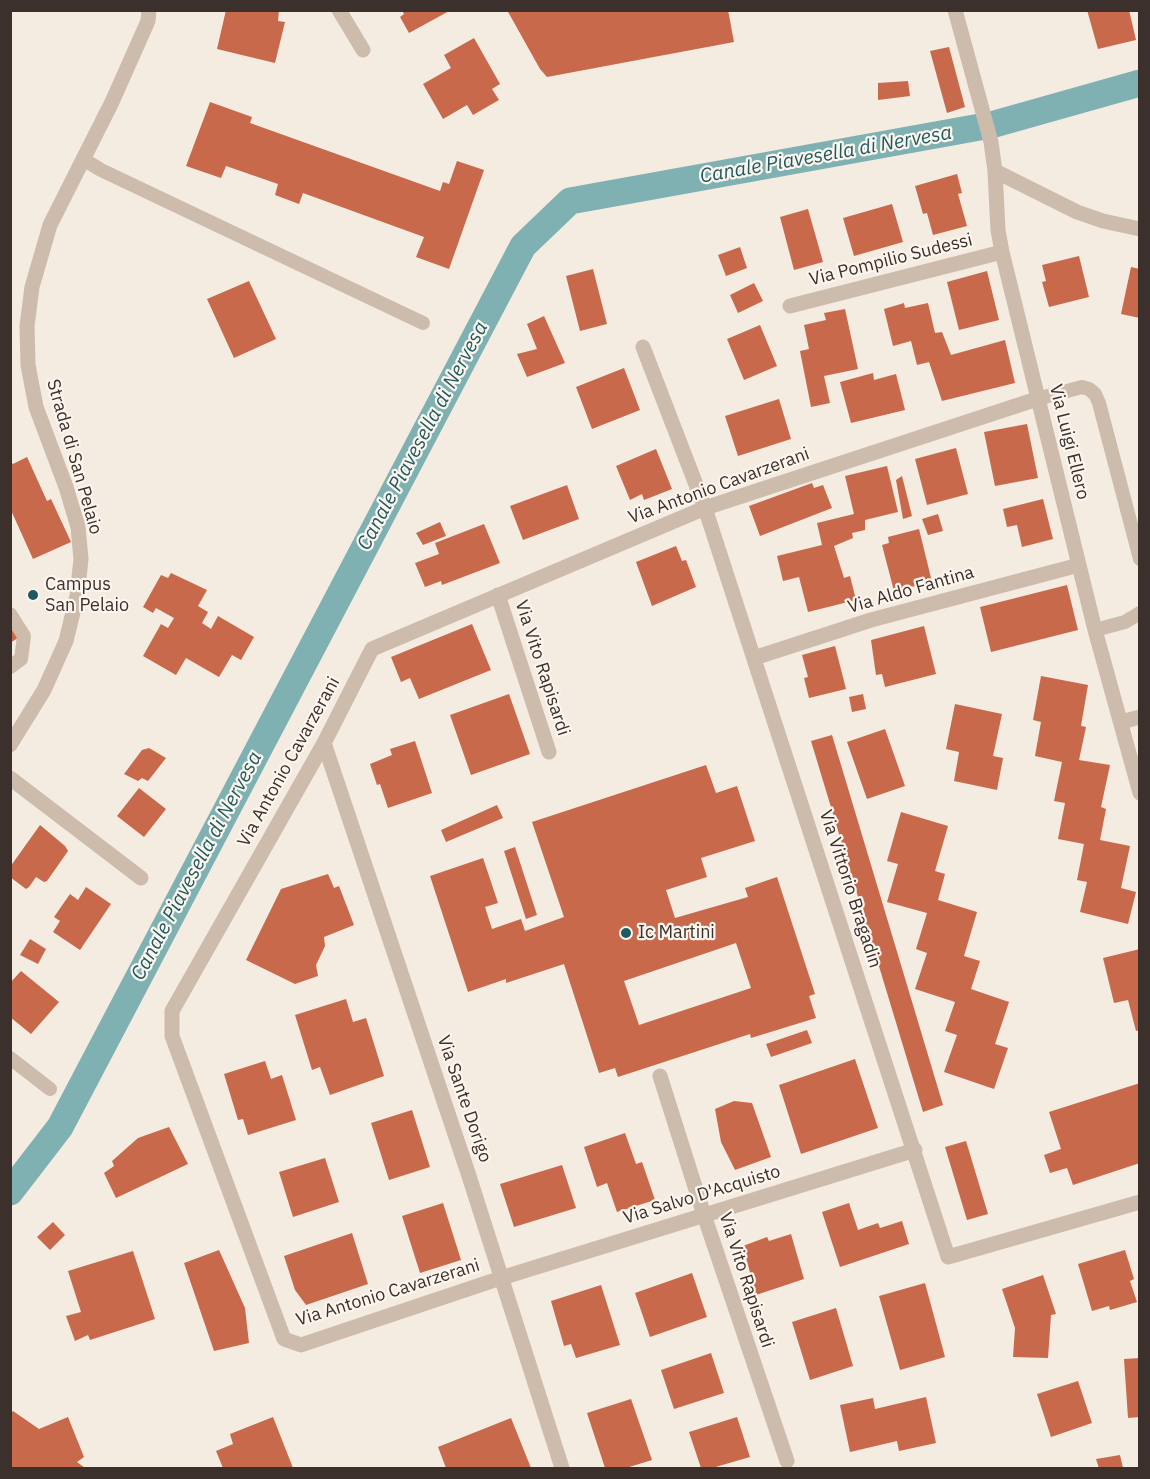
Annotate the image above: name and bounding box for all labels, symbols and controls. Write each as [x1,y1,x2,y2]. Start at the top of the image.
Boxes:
water label: Canale Piavesella di Nervesa [698,121,954,189]
street label: Via Pompilio Sudessi [807,229,975,291]
water label: Canale Piavesella di Nervesa [352,318,494,554]
street label: Strada di San Pelaio [42,377,106,537]
street label: Via Luigi Ellero [1044,382,1094,502]
street label: Via Antonio Cavarzerani [626,443,812,529]
street label: Via Aldo Fantina [845,562,977,618]
place label: Campus San Pelaio [45,574,129,616]
marker: Campus San Pelaio [26,588,40,602]
street label: Via Vito Rapisardi [510,598,574,738]
street label: Via Antonio Cavarzerani [233,673,345,851]
water label: Canale Piavesella di Nervesa [126,748,268,984]
street label: Via Vittorio Bragadin [814,807,886,971]
place label: Ic Martini [638,922,715,944]
marker: Ic Martini [619,926,633,940]
street label: Via Sante Dorigo [432,1033,496,1165]
street label: Via Salvo D'Acquisto [621,1161,783,1229]
street label: Via Vito Rapisardi [714,1210,778,1350]
street label: Via Antonio Cavarzerani [294,1255,482,1331]

